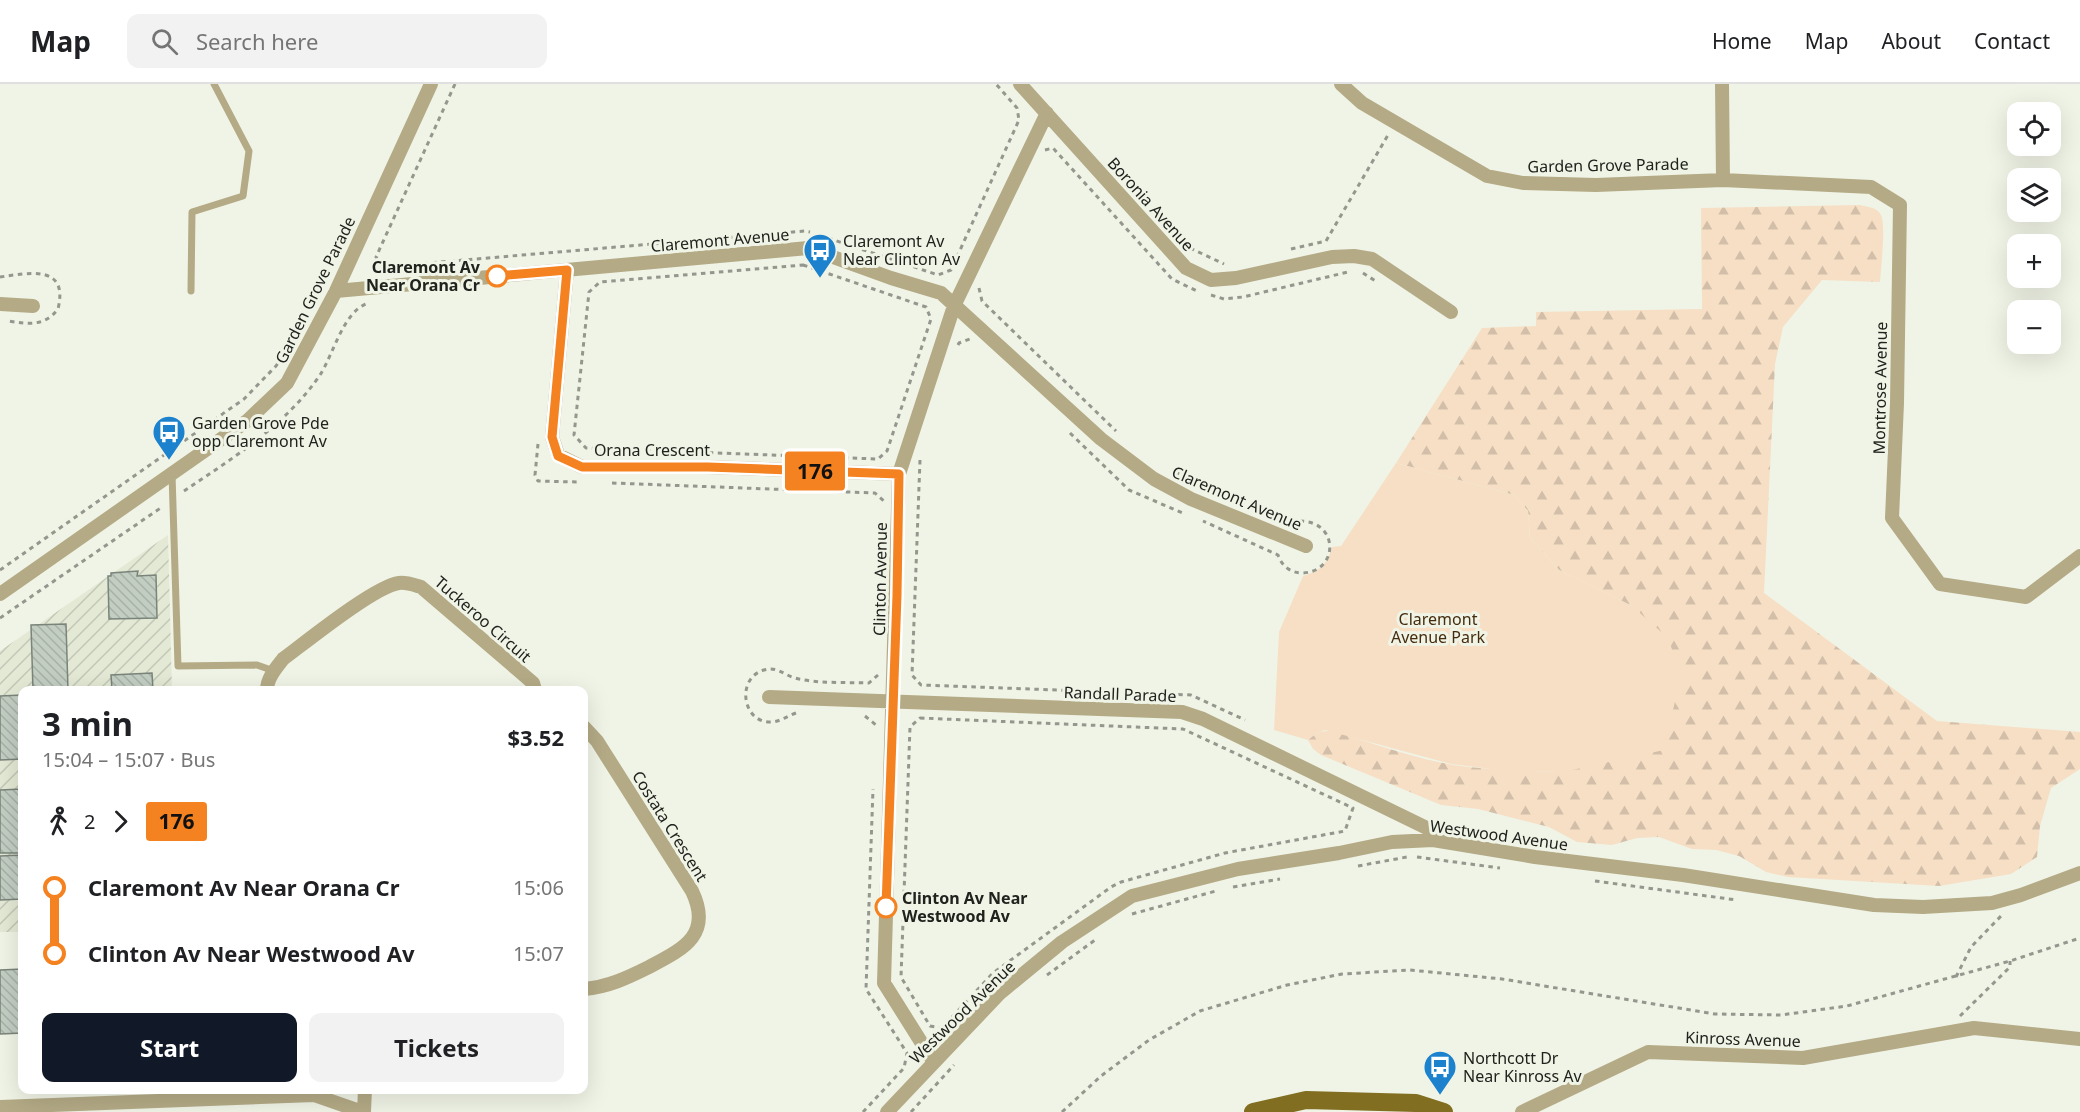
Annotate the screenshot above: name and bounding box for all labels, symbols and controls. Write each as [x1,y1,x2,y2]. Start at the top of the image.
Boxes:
search box [127,14,547,68]
text: Map [30,22,91,60]
icon: search [148,25,181,58]
text: Search here [196,26,318,56]
text: Home [1712,27,1772,55]
text: Map [1805,27,1848,55]
text: About [1881,27,1941,55]
text: Contact [1974,27,2050,55]
map controls [2007,102,2061,354]
button: locate [2007,102,2061,156]
street label: Boronia Avenue [1103,152,1199,256]
street label: Garden Grove Parade [1527,153,1689,177]
button: layers [2007,168,2061,222]
street label: Garden Grove Parade [270,213,360,367]
street label: Claremont Avenue [650,223,790,257]
place label: Claremont Av Near Clinton Av [843,230,961,270]
bus stop icon: Claremont Av Near Clinton Av [802,232,838,279]
button: + [2007,234,2061,288]
place label: Claremont Av Near Orana Cr [366,256,481,296]
marker: Claremont Av Near Orana Cr [486,265,508,287]
button: − [2007,300,2061,354]
street label: Montrose Avenue [1868,321,1892,455]
place label: Garden Grove Pde opp Claremont Av [192,412,329,452]
bus stop icon: Garden Grove Pde opp Claremont Av [151,414,187,461]
street label: Orana Crescent [594,439,710,461]
line badge: 176 [780,452,850,490]
text: 176 [797,457,833,485]
street label: Claremont Avenue [1169,461,1305,535]
street label: Clinton Avenue [868,522,892,636]
street label: Tuckeroo Circuit [430,571,536,667]
park label: Claremont Avenue Park [1391,608,1486,648]
street label: Randall Parade [1063,681,1177,707]
text: 3 min [42,701,133,746]
text: $3.52 [507,722,564,752]
text: 15:04 – 15:07 · Bus [42,746,215,773]
street label: Costata Crescent [627,766,713,886]
icon: walk [42,805,75,838]
icon: forward [104,805,137,838]
text: 176 [158,807,195,835]
text: 2 [84,808,95,835]
street label: Westwood Avenue [1429,814,1569,856]
text: Claremont Av Near Orana Cr [88,872,400,902]
text: 15:06 [513,874,564,901]
place label: Clinton Av Near Westwood Av [902,887,1027,927]
marker: Clinton Av Near Westwood Av [875,896,897,918]
text: Clinton Av Near Westwood Av [88,938,414,968]
text: 15:07 [513,940,564,967]
street label: Westwood Avenue [904,956,1020,1068]
button: Start [42,1013,297,1082]
button: Tickets [309,1013,564,1082]
street label: Kinross Avenue [1685,1026,1801,1052]
place label: Northcott Dr Near Kinross Av [1463,1047,1583,1087]
bus stop icon: Northcott Dr Near Kinross Av [1422,1049,1458,1096]

